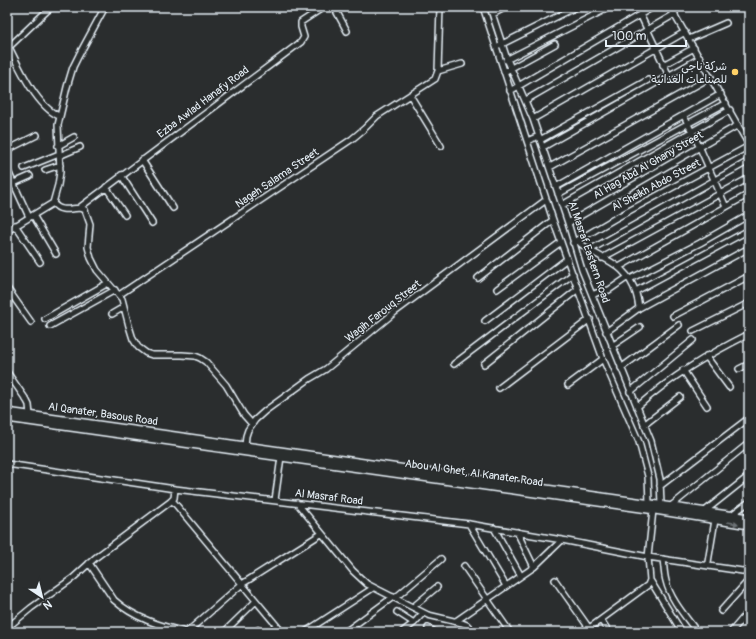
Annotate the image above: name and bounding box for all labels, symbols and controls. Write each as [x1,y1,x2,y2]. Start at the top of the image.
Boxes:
scale bar [606,22,686,48]
text: 100 m [612,29,647,44]
place label: شركة ناجى للصناعات الغذائية [651,60,727,86]
street label: Ezba Awlad Hanafy Road [155,63,251,141]
marker: شركة ناجى للصناعات الغذائية [730,67,740,77]
street label: Al Hag Abd Al Ghany Street [591,128,706,202]
street label: Nageh Salama Street [233,145,321,211]
street label: Al Sheikh Abdo Street [609,156,703,214]
street label: Al Masraf Eastern Road [565,199,613,305]
street label: Wagih Farouq Street [342,277,424,345]
street label: Al Qanater, Basous Road [47,400,159,428]
street label: Abou Al Ghet, Al Kanater Road [404,457,544,489]
street label: Al Masraf Road [294,486,364,508]
one-way arrow [726,520,739,526]
north arrow [22,577,62,617]
text: N [40,597,54,613]

